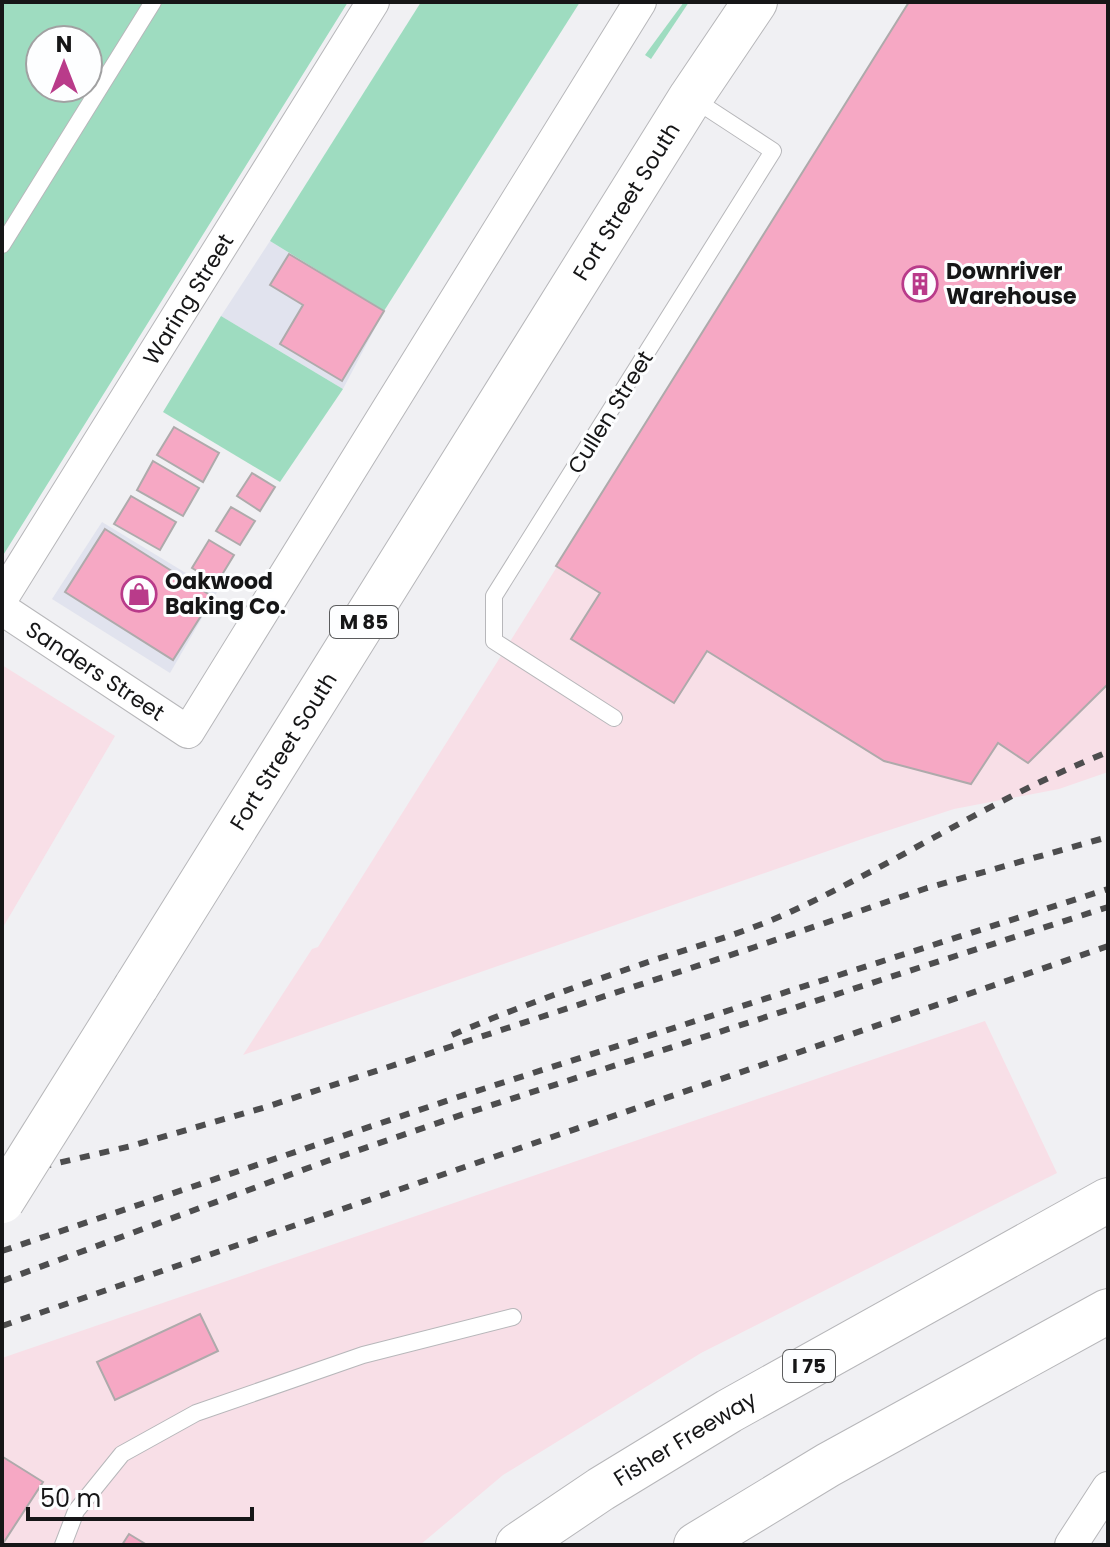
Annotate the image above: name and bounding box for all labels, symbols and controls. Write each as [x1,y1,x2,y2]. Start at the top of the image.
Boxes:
north arrow [24,24,104,104]
text: N [56,29,72,60]
street label: Fort Street South [565,117,687,286]
street label: Waring Street [136,228,241,371]
place label: Downriver Warehouse [946,256,1077,312]
building icon: Downriver Warehouse [901,265,939,303]
street label: Cullen Street [560,345,661,480]
place label: Oakwood Baking Co. [165,566,286,622]
shop icon: Oakwood Baking Co. [120,575,158,613]
road number: M 85 [330,606,398,638]
street label: Sanders Street [20,614,171,728]
street label: Fort Street South [223,666,345,836]
road number: I 75 [783,1350,835,1382]
street label: Fisher Freeway [608,1384,763,1494]
scale bar [28,1471,252,1521]
text: 50 m [40,1482,101,1515]

